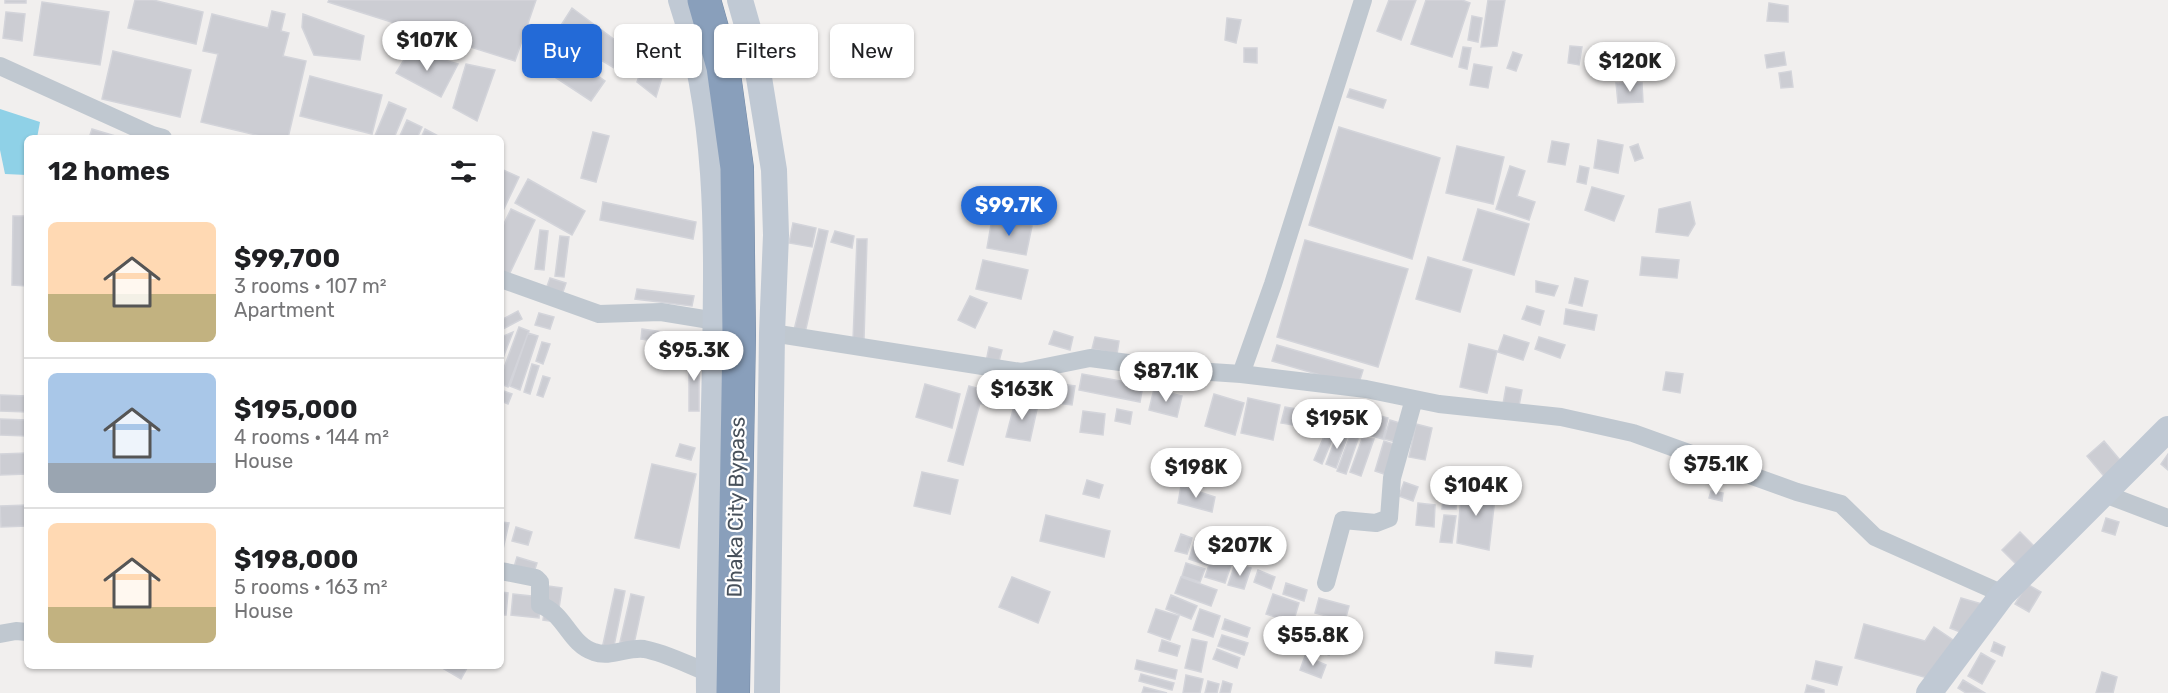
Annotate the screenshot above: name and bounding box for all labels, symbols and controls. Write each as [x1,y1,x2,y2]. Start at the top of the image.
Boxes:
pin: $107K [385,21,469,72]
chip: Buy [522,24,602,78]
chip: Rent [614,24,702,78]
chip: Filters [714,24,818,78]
chip: New [830,24,914,78]
text: $107K [396,28,458,52]
pin: $120K [1588,42,1672,93]
text: $120K [1598,49,1662,73]
icon: filters [447,155,480,188]
text: 12 homes [48,156,170,187]
pin: $99.7K [960,186,1058,237]
text: $99.7K [975,193,1043,217]
text: $99,700 [234,243,340,274]
icon: home [96,246,168,318]
text: 3 rooms · 107 m² [234,274,387,298]
text: Apartment [234,298,335,322]
pin: $95.3K [645,331,743,382]
text: $95.3K [658,338,730,362]
pin: $87.1K [1117,352,1215,403]
text: $87.1K [1134,359,1198,383]
pin: $163K [980,370,1064,421]
text: $163K [991,377,1053,401]
text: $195,000 [234,394,358,425]
icon: home [96,397,168,469]
pin: $195K [1295,399,1379,450]
text: $195K [1306,406,1368,430]
street label: Dhaka City Bypass [721,416,750,598]
text: 4 rooms · 144 m² [234,425,389,449]
pin: $75.1K [1667,445,1765,496]
pin: $198K [1154,448,1238,499]
text: House [234,449,293,473]
text: $75.1K [1683,452,1749,476]
text: $198K [1165,455,1227,479]
pin: $104K [1434,466,1518,517]
text: $104K [1444,473,1508,497]
pin: $207K [1198,526,1282,577]
text: $207K [1208,533,1272,557]
text: $198,000 [234,544,359,575]
icon: home [96,547,168,619]
text: 5 rooms · 163 m² [234,575,388,599]
text: House [234,599,293,623]
pin: $55.8K [1264,616,1362,667]
text: $55.8K [1277,623,1349,647]

